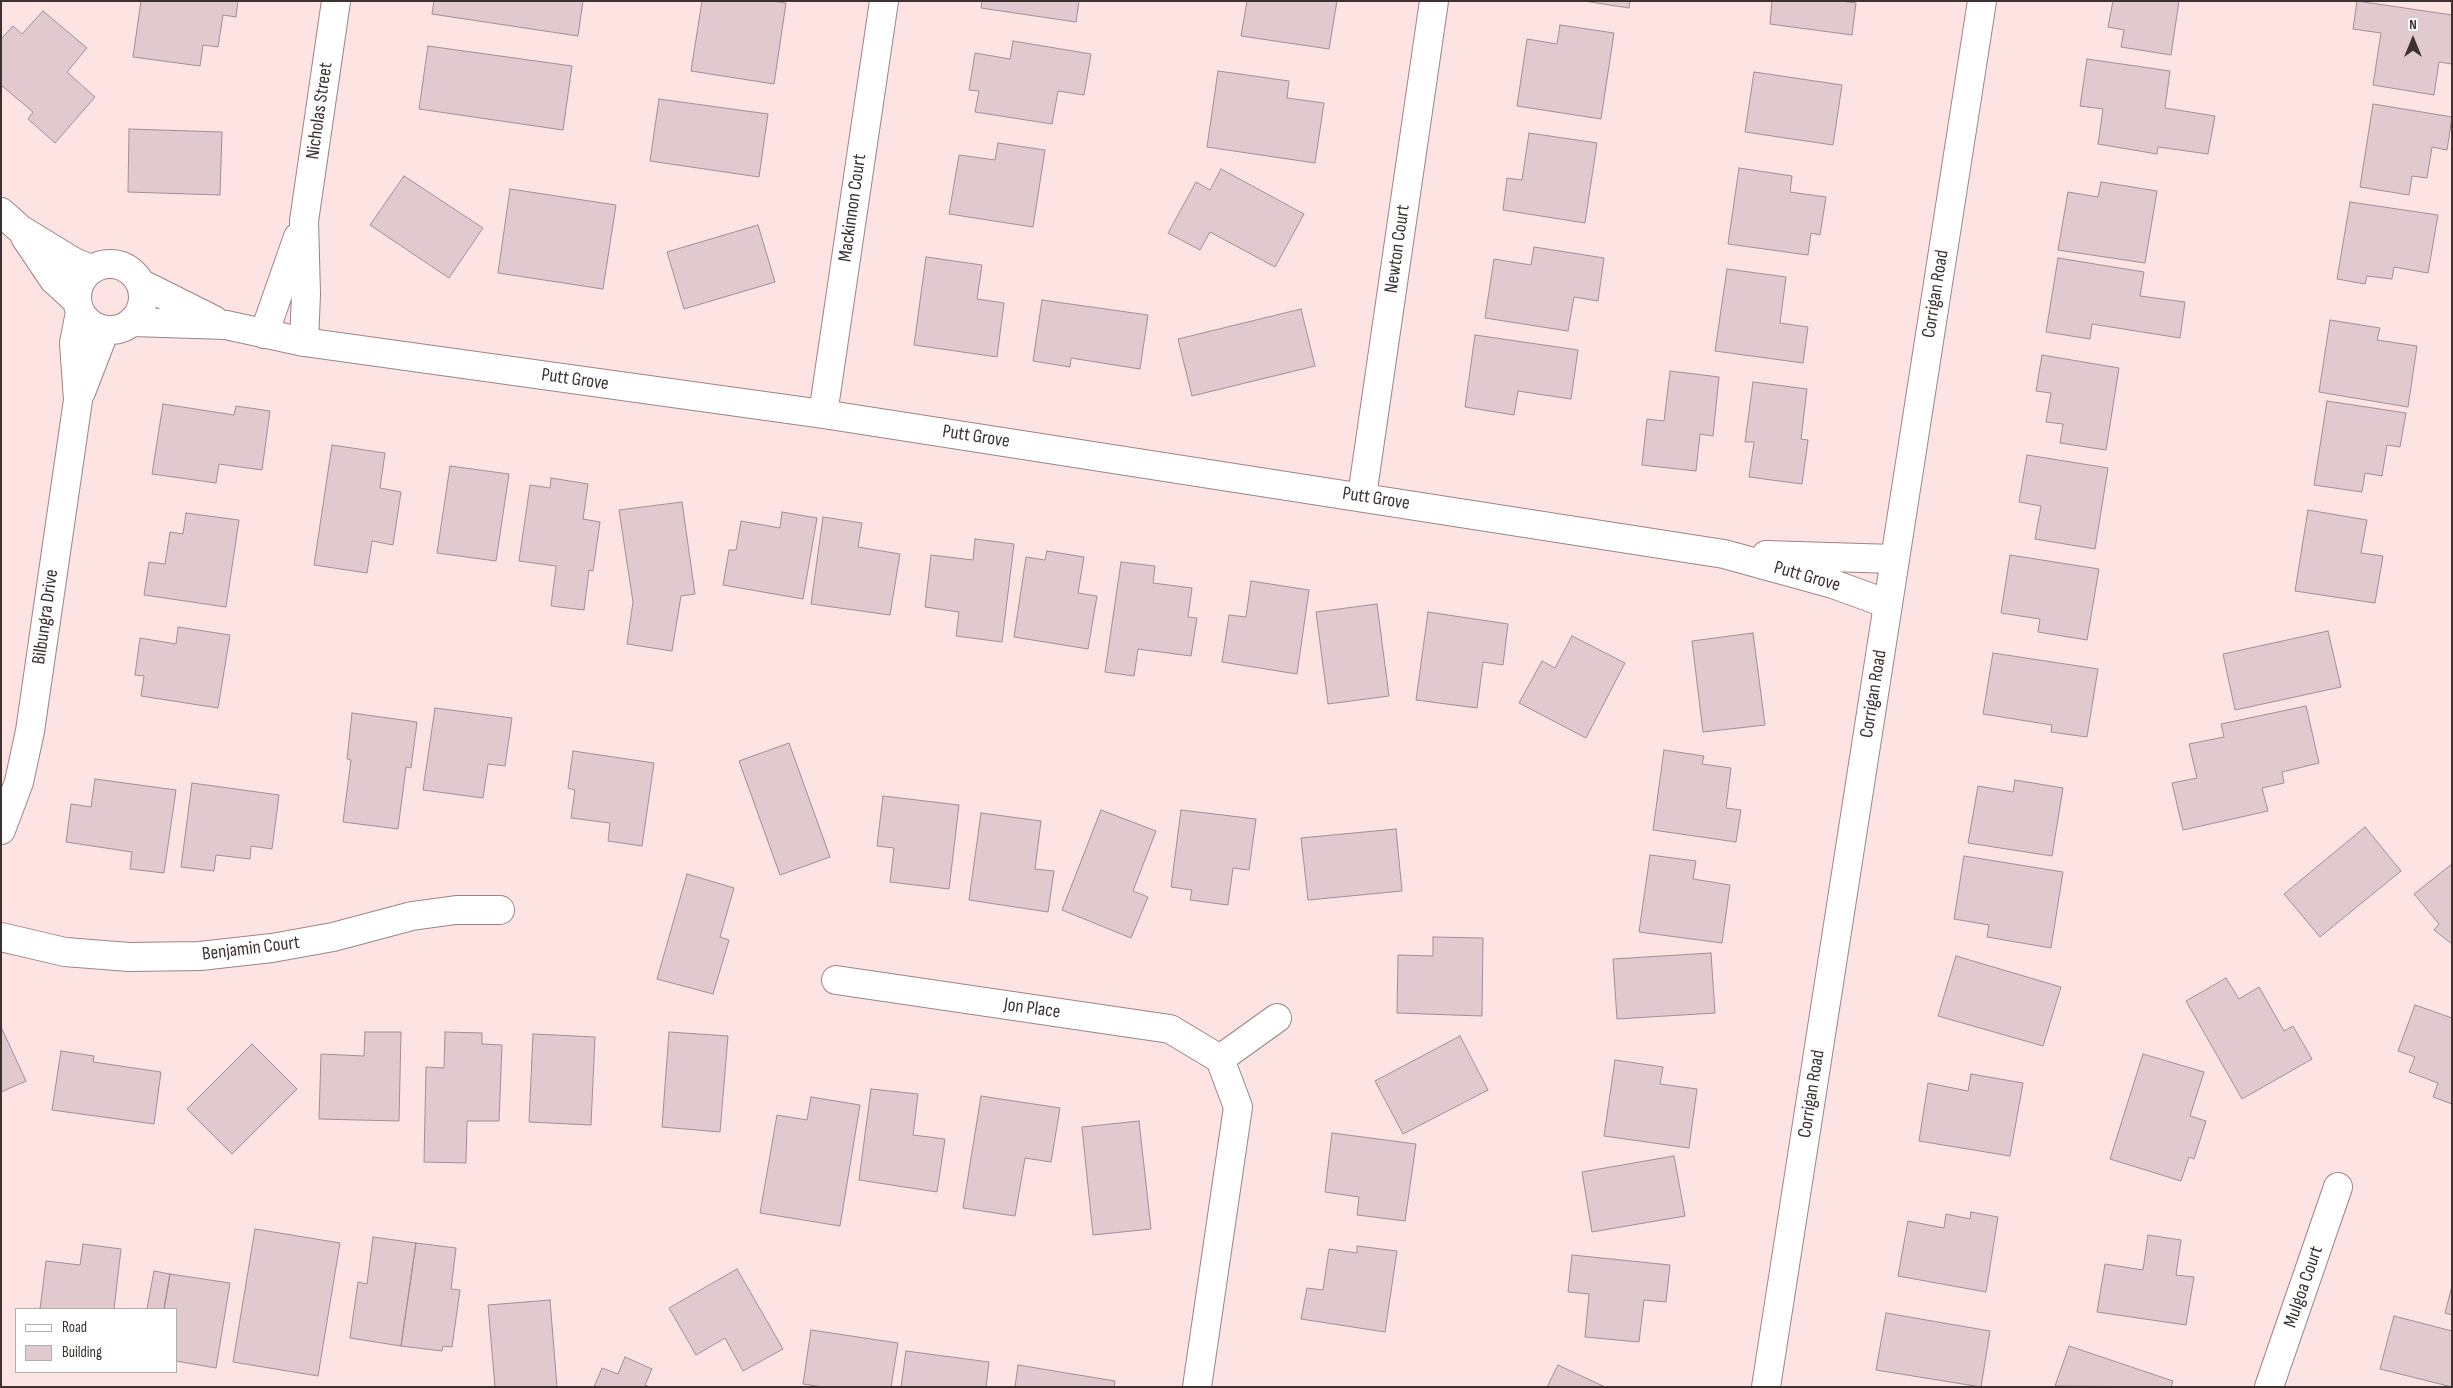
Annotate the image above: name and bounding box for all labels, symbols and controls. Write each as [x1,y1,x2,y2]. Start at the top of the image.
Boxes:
north arrow [2388,15,2438,65]
text: N [2409,16,2417,33]
street label: Nicholas Street [302,61,338,161]
street label: Mackinnon Court [834,153,872,263]
street label: Newton Court [1381,203,1415,295]
street label: Corrigan Road [1918,248,1954,340]
street label: Putt Grove [540,364,610,396]
street label: Putt Grove [941,420,1011,454]
street label: Putt Grove [1341,482,1411,516]
street label: Putt Grove [1771,557,1843,597]
street label: Bilbungra Drive [28,568,64,666]
street label: Corrigan Road [1856,648,1892,740]
street label: Benjamin Court [201,932,301,966]
street label: Jon Place [1002,994,1062,1024]
street label: Corrigan Road [1794,1048,1830,1140]
street label: Mulgoa Court [2279,1243,2329,1331]
legend [15,1308,178,1373]
text: Road [62,1318,87,1337]
text: Building [62,1343,102,1362]

